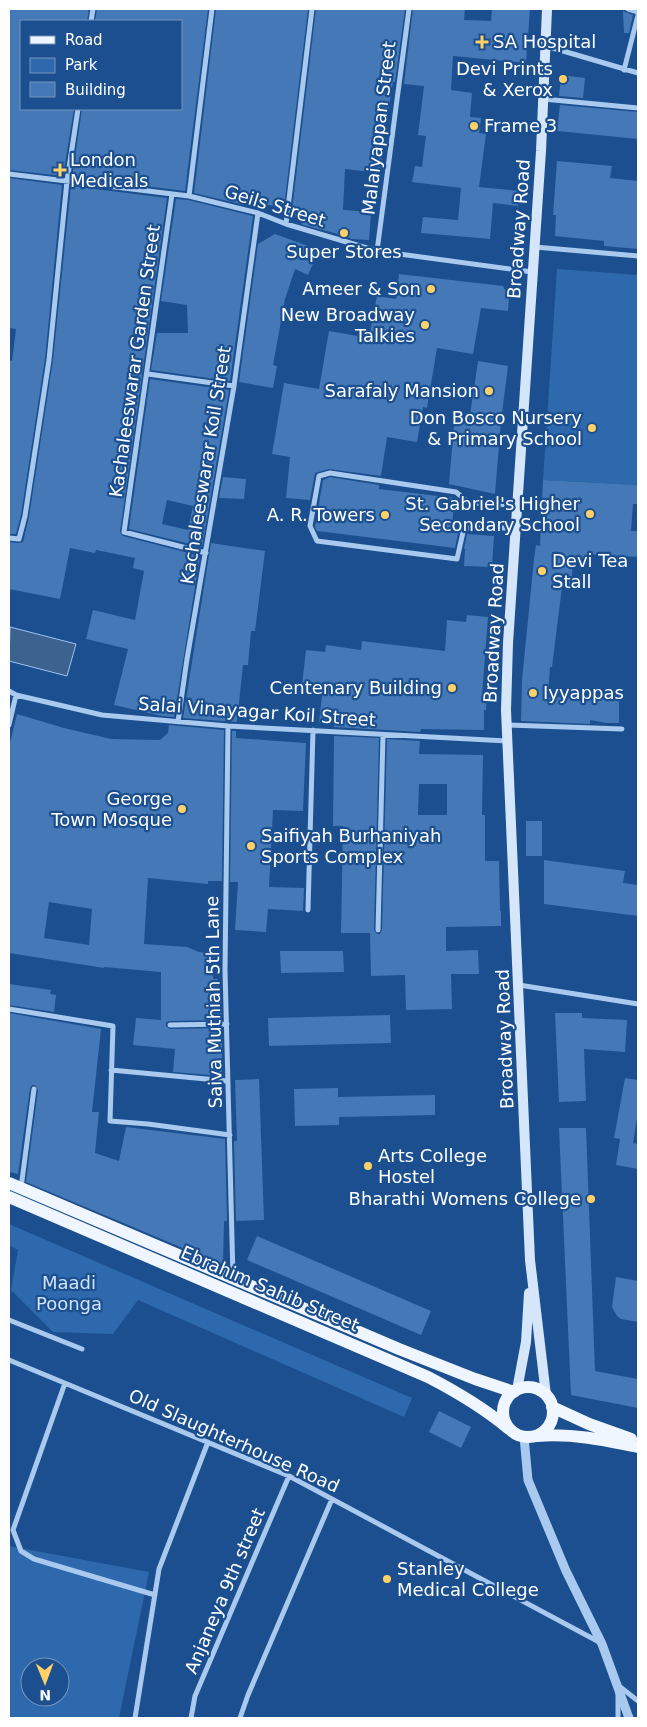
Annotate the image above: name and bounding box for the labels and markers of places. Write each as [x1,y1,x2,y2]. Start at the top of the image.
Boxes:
place label: SA Hospital [493,31,596,52]
marker: SA Hospital [475,35,489,49]
place label: Devi Prints & Xerox [456,58,553,100]
marker: Devi Prints & Xerox [557,73,569,85]
place label: Frame 3 [484,115,557,136]
marker: Frame 3 [468,120,480,132]
place label: London Medicals [70,149,148,191]
marker: London Medicals [54,164,66,176]
marker: Super Stores [338,227,350,239]
place label: Super Stores [286,241,402,262]
place label: Ameer & Son [302,278,421,299]
marker: Ameer & Son [425,283,437,295]
place label: New Broadway Talkies [281,304,415,346]
marker: New Broadway Talkies [419,319,431,331]
place label: Sarafaly Mansion [325,380,479,401]
marker: Sarafaly Mansion [483,385,495,397]
place label: Don Bosco Nursery & Primary School [410,407,582,449]
marker: Don Bosco Nursery & Primary School [586,422,598,434]
place label: St. Gabriel's Higher Secondary School [405,493,581,535]
place label: A. R. Towers [267,504,375,525]
marker: St. Gabriel's Higher Secondary School [584,508,596,520]
marker: A. R. Towers [379,509,391,521]
place label: Devi Tea Stall [552,550,628,592]
marker: Devi Tea Stall [536,565,548,577]
place label: Centenary Building [270,677,442,698]
marker: Centenary Building [446,682,458,694]
place label: Iyyappas [543,682,624,703]
marker: Iyyappas [527,687,539,699]
place label: George Town Mosque [50,788,172,830]
marker: George Town Mosque [176,803,188,815]
place label: Saifiyah Burhaniyah Sports Complex [261,825,441,867]
marker: Saifiyah Burhaniyah Sports Complex [245,840,257,852]
place label: Arts College Hostel [378,1145,487,1187]
marker: Arts College Hostel [362,1160,374,1172]
place label: Bharathi Womens College [349,1188,581,1209]
marker: Bharathi Womens College [585,1193,597,1205]
place label: Stanley Medical College [397,1558,539,1600]
marker: Stanley Medical College [381,1573,393,1585]

